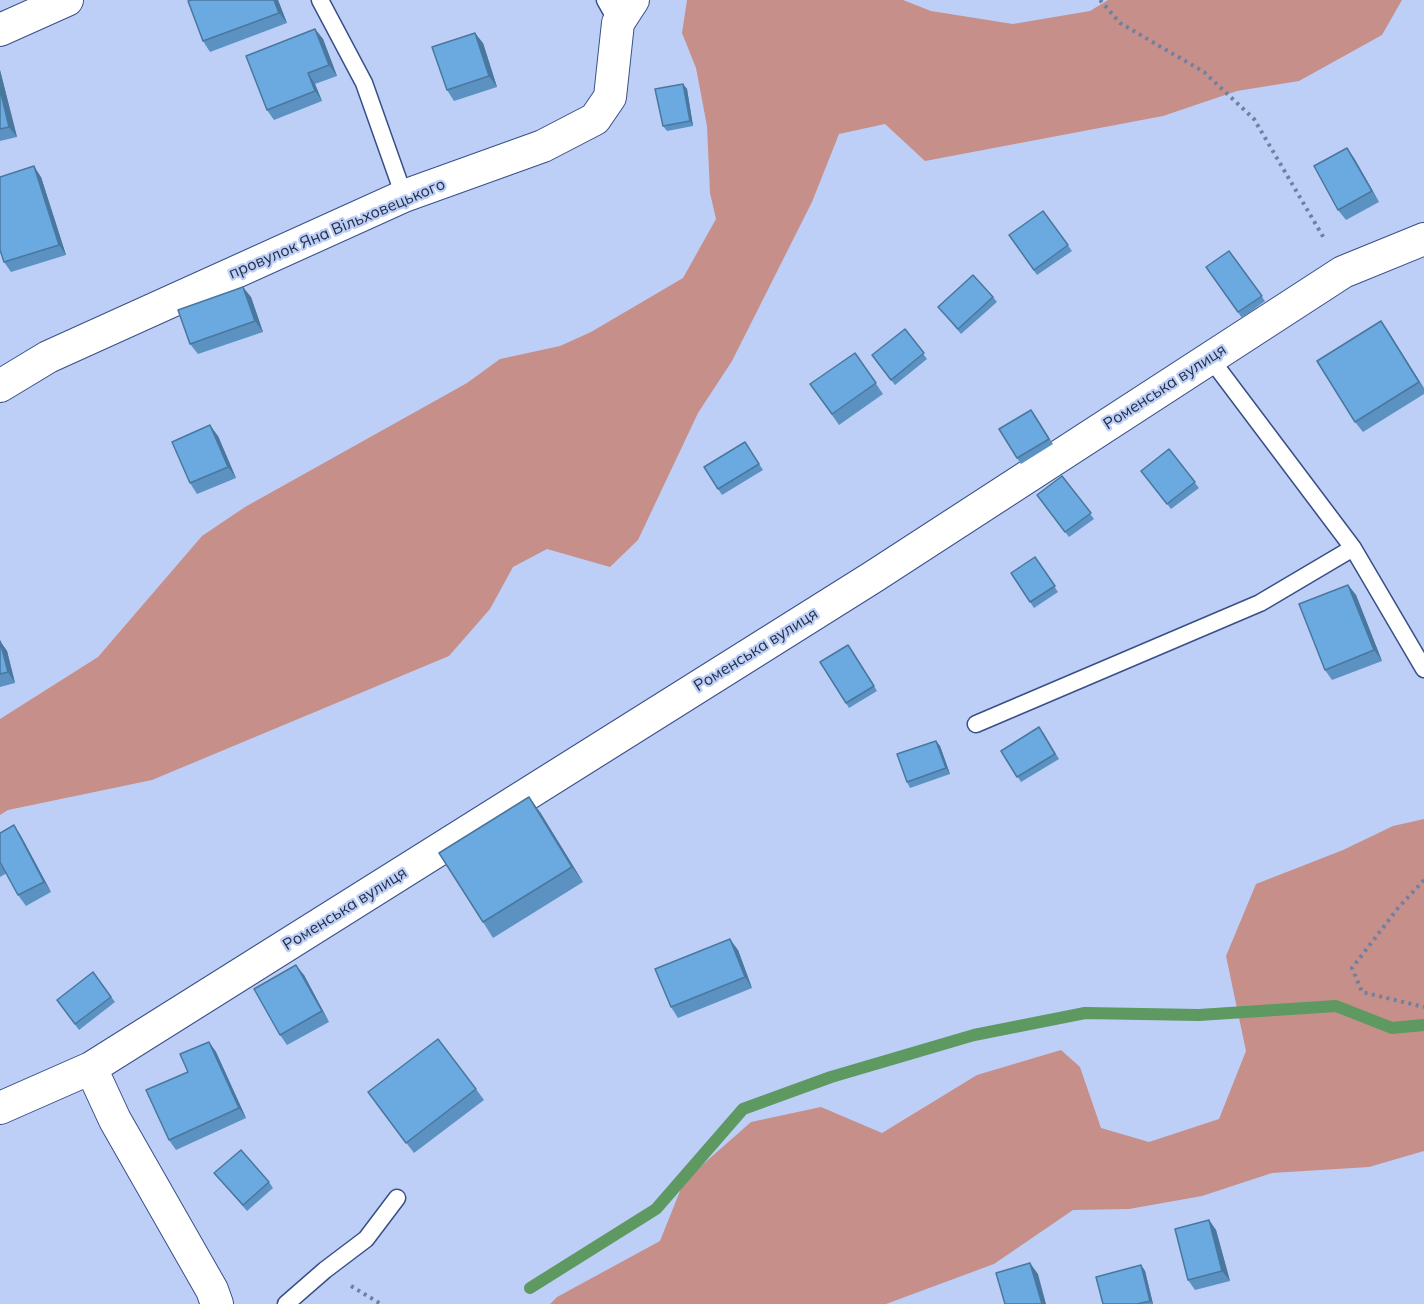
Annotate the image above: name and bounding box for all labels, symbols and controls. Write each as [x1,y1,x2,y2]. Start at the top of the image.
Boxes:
street label: провулок Яна Вільховецького [226,175,448,283]
street label: Роменська вулиця [1100,340,1230,434]
street label: Роменська вулиця [690,604,822,696]
street label: Роменська вулиця [279,863,411,955]

